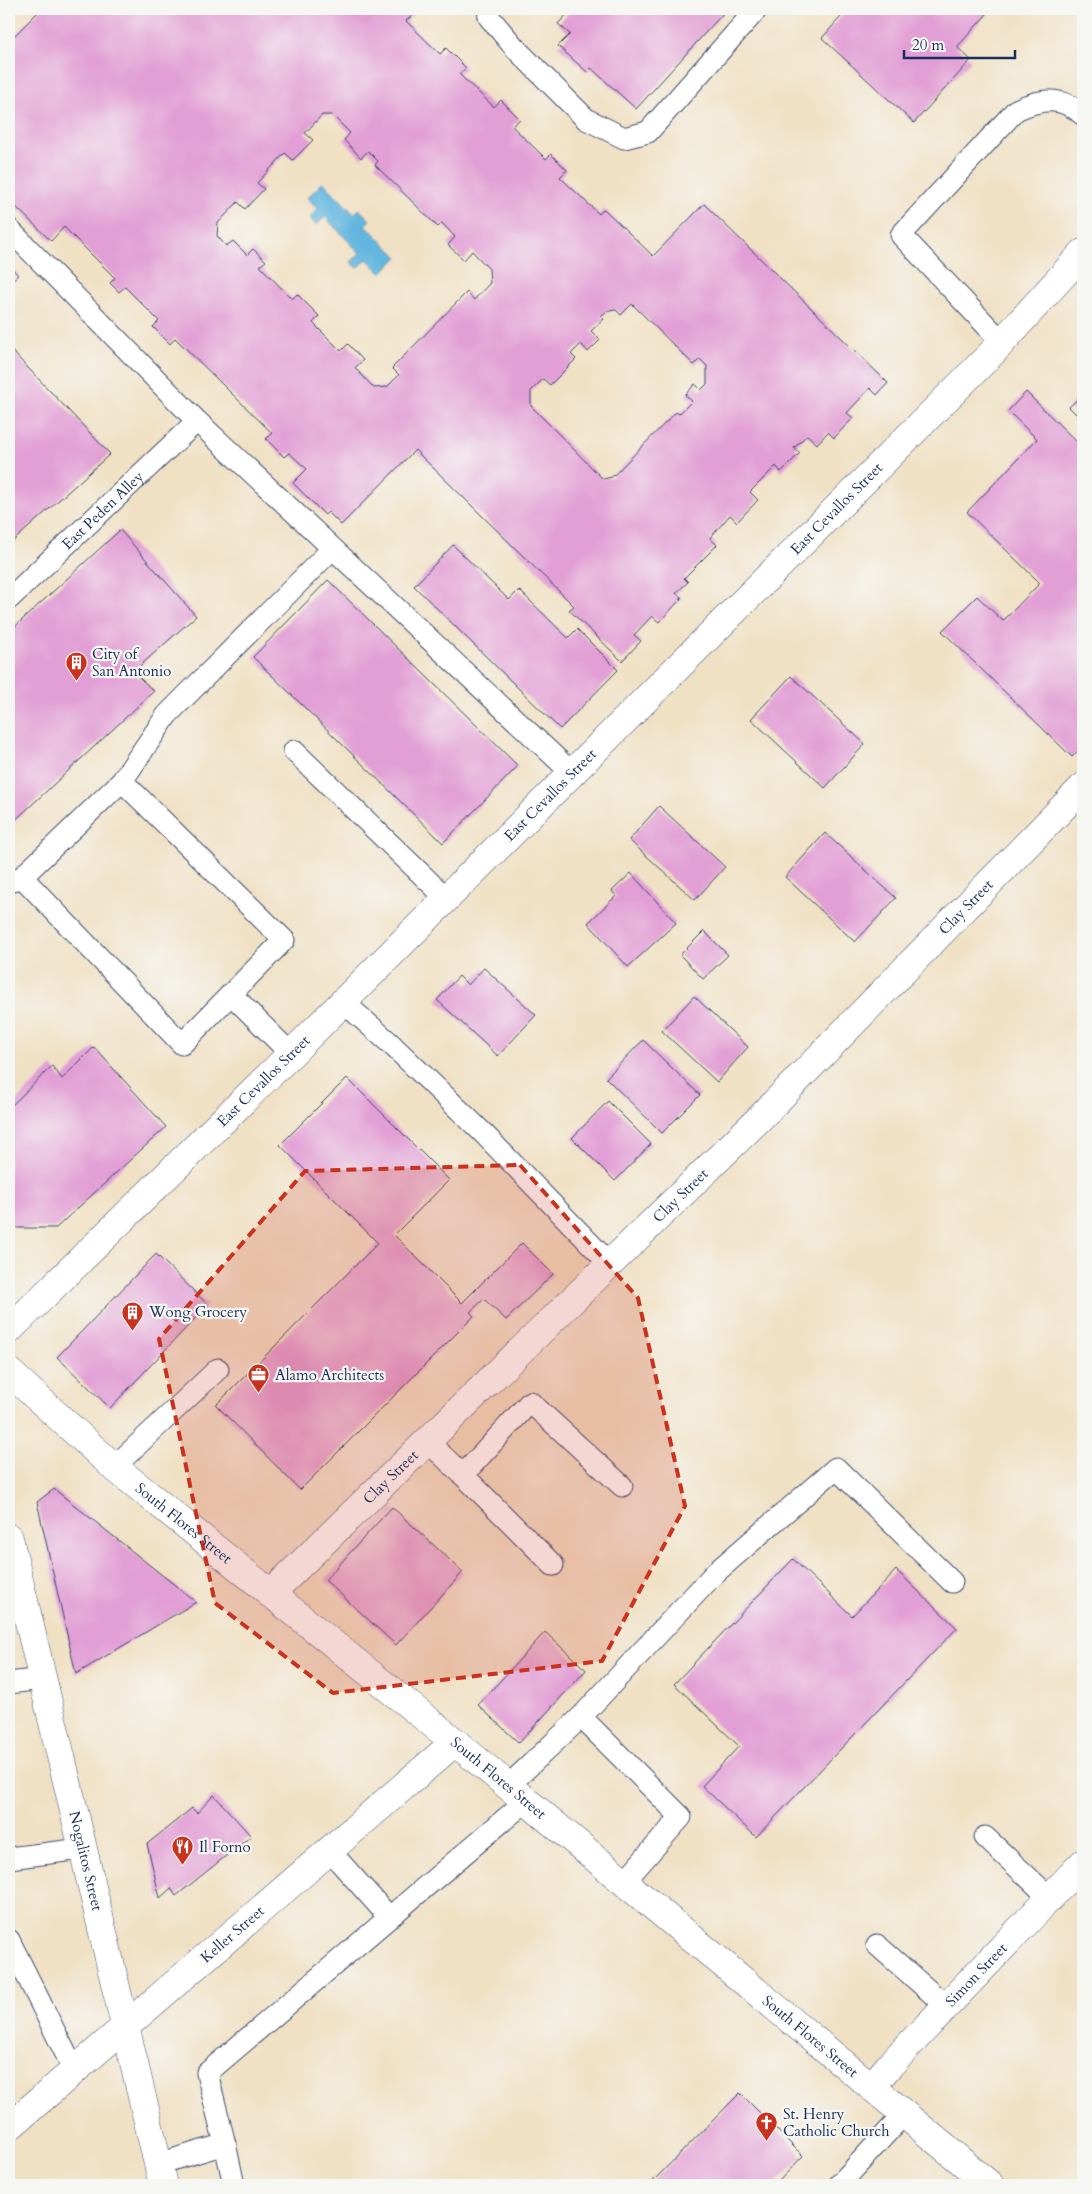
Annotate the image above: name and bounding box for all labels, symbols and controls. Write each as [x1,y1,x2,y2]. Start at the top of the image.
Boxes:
scale bar [904,28,1016,60]
text: 20 m [912,35,944,55]
street label: East Cevallos Street [786,458,887,559]
street label: East Peden Alley [57,467,148,554]
place label: City of San Antonio [92,644,171,681]
building icon: City of San Antonio [64,651,88,682]
street label: East Cevallos Street [500,744,601,845]
street label: Clay Street [934,875,998,939]
street label: East Cevallos Street [213,1031,314,1131]
street label: Clay Street [648,1164,712,1227]
building icon: Wong Grocery [121,1300,145,1331]
place label: Wong Grocery [148,1302,247,1322]
office icon: Alamo Architects [247,1363,271,1394]
place label: Alamo Architects [275,1365,384,1385]
street label: Clay Street [358,1445,423,1508]
street label: South Flores Street [131,1478,236,1568]
street label: South Flores Street [446,1732,551,1824]
street label: Nogalitos Street [64,1809,107,1913]
restaurant icon: Il Forno [171,1835,195,1866]
place label: Il Forno [199,1837,251,1857]
street label: Keller Street [196,1901,269,1967]
street label: Simon Street [941,1938,1012,2011]
street label: South Flores Street [758,1991,863,2082]
place label: St. Henry Catholic Church [783,2104,890,2141]
church icon: St. Henry Catholic Church [755,2111,779,2142]

